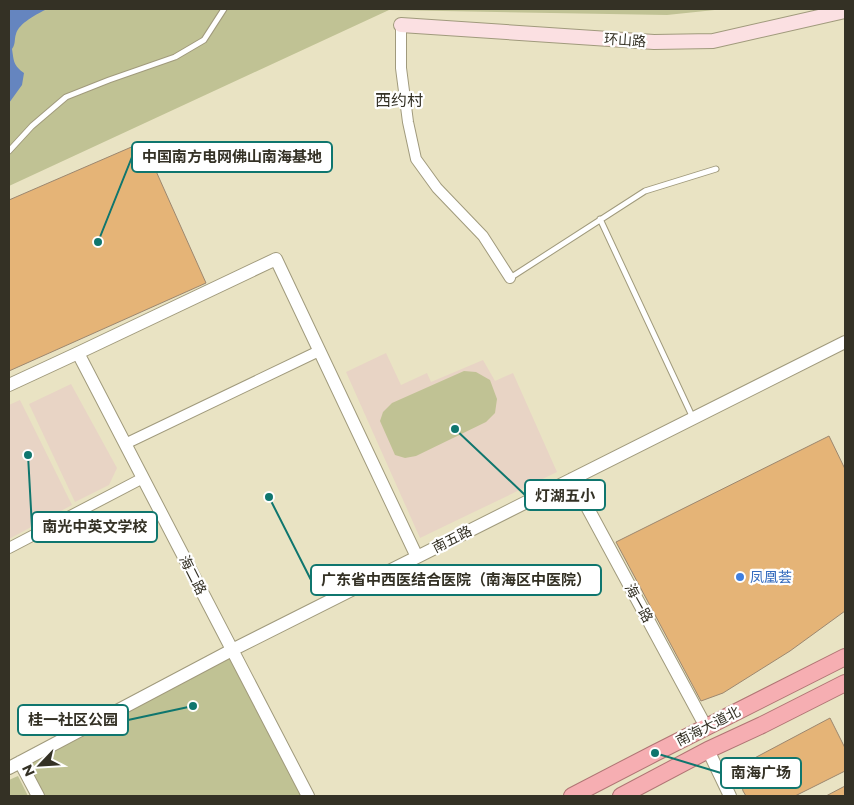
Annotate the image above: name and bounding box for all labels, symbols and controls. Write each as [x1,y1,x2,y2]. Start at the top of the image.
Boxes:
street label: 环山路 [603,30,647,50]
district label: 西约村 [375,91,423,110]
callout: 中国南方电网佛山南海基地 [132,142,332,172]
text: 中国南方电网佛山南海基地 [142,147,322,166]
callout: 灯湖五小 [525,480,605,510]
text: 灯湖五小 [535,486,596,505]
callout: 南光中英文学校 [32,512,157,542]
text: 南光中英文学校 [42,517,148,536]
street label: 南五路 [429,521,475,557]
street label: 海二路 [175,552,211,598]
callout: 广东省中西医结合医院（南海区中医院） [311,565,601,595]
place label: 凤凰荟 [750,568,792,586]
text: 广东省中西医结合医院（南海区中医院） [321,570,591,589]
marker: 凤凰荟 [734,571,746,583]
street label: 海一路 [621,580,657,626]
street label: 南海大道北 [673,702,743,750]
callout: 桂一社区公园 [18,705,128,735]
text: 桂一社区公园 [28,710,118,729]
north arrow [15,740,65,790]
callout: 南海广场 [721,758,801,788]
text: N [18,762,39,779]
text: 南海广场 [731,763,791,782]

